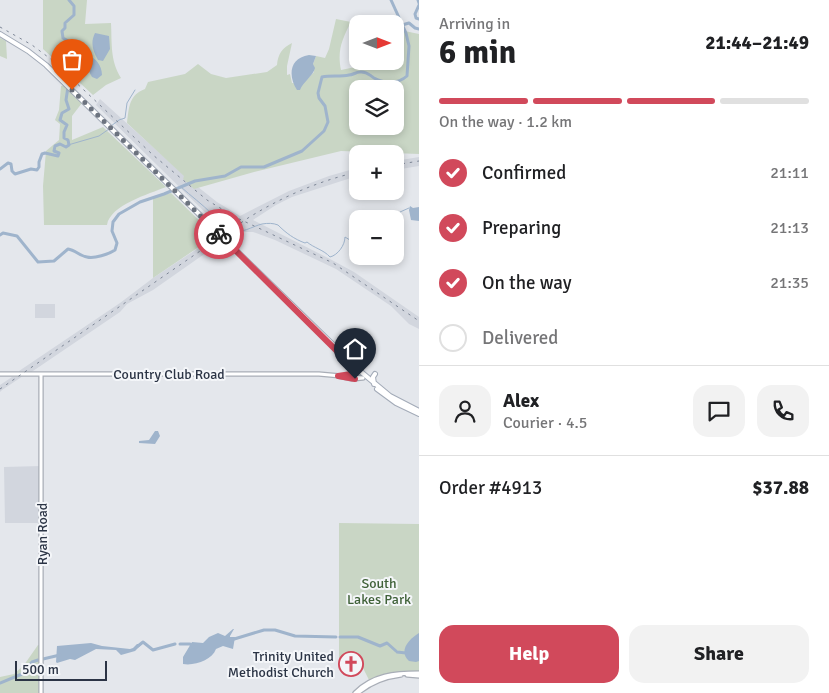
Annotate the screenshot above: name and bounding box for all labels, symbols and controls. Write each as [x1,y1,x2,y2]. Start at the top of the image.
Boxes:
text: Arriving in [439,14,510,34]
north arrow [349,15,404,70]
map controls [349,15,404,265]
text: 21:44–21:49 [705,31,809,55]
text: 6 min [439,33,516,72]
pin [51,39,93,90]
icon: bag [58,46,86,74]
button: layers [349,80,404,135]
text: On the way · 1.2 km [439,112,572,132]
button: + [349,145,404,200]
icon: check [439,159,467,187]
text: Confirmed [482,161,566,185]
text: 21:11 [770,163,809,183]
courier [194,209,244,259]
button: − [349,210,404,265]
icon: check [439,214,467,242]
text: Preparing [482,216,561,240]
text: 21:13 [770,218,809,238]
icon: bike [205,220,233,248]
icon: check [439,269,467,297]
text: On the way [482,271,572,295]
text: 21:35 [770,273,809,293]
text: Delivered [482,326,558,350]
pin [334,328,376,379]
icon: home [341,335,369,363]
street label: Country Club Road [113,366,225,383]
button: person [439,385,491,437]
button: chat [693,385,745,437]
button: phone [757,385,809,437]
text: Alex [503,389,539,413]
text: Courier · 4.5 [503,413,587,433]
text: Order #4913 [439,476,542,500]
text: $37.88 [752,476,809,500]
street label: Ryan Road [34,503,51,565]
park label: South Lakes Park [347,575,411,608]
button: Help [439,625,619,683]
button: Share [629,625,809,683]
place label: Trinity United Methodist Church [228,648,334,681]
church icon: Trinity United Methodist Church [338,651,364,677]
scale bar [15,658,108,681]
text: 500 m [22,661,59,678]

